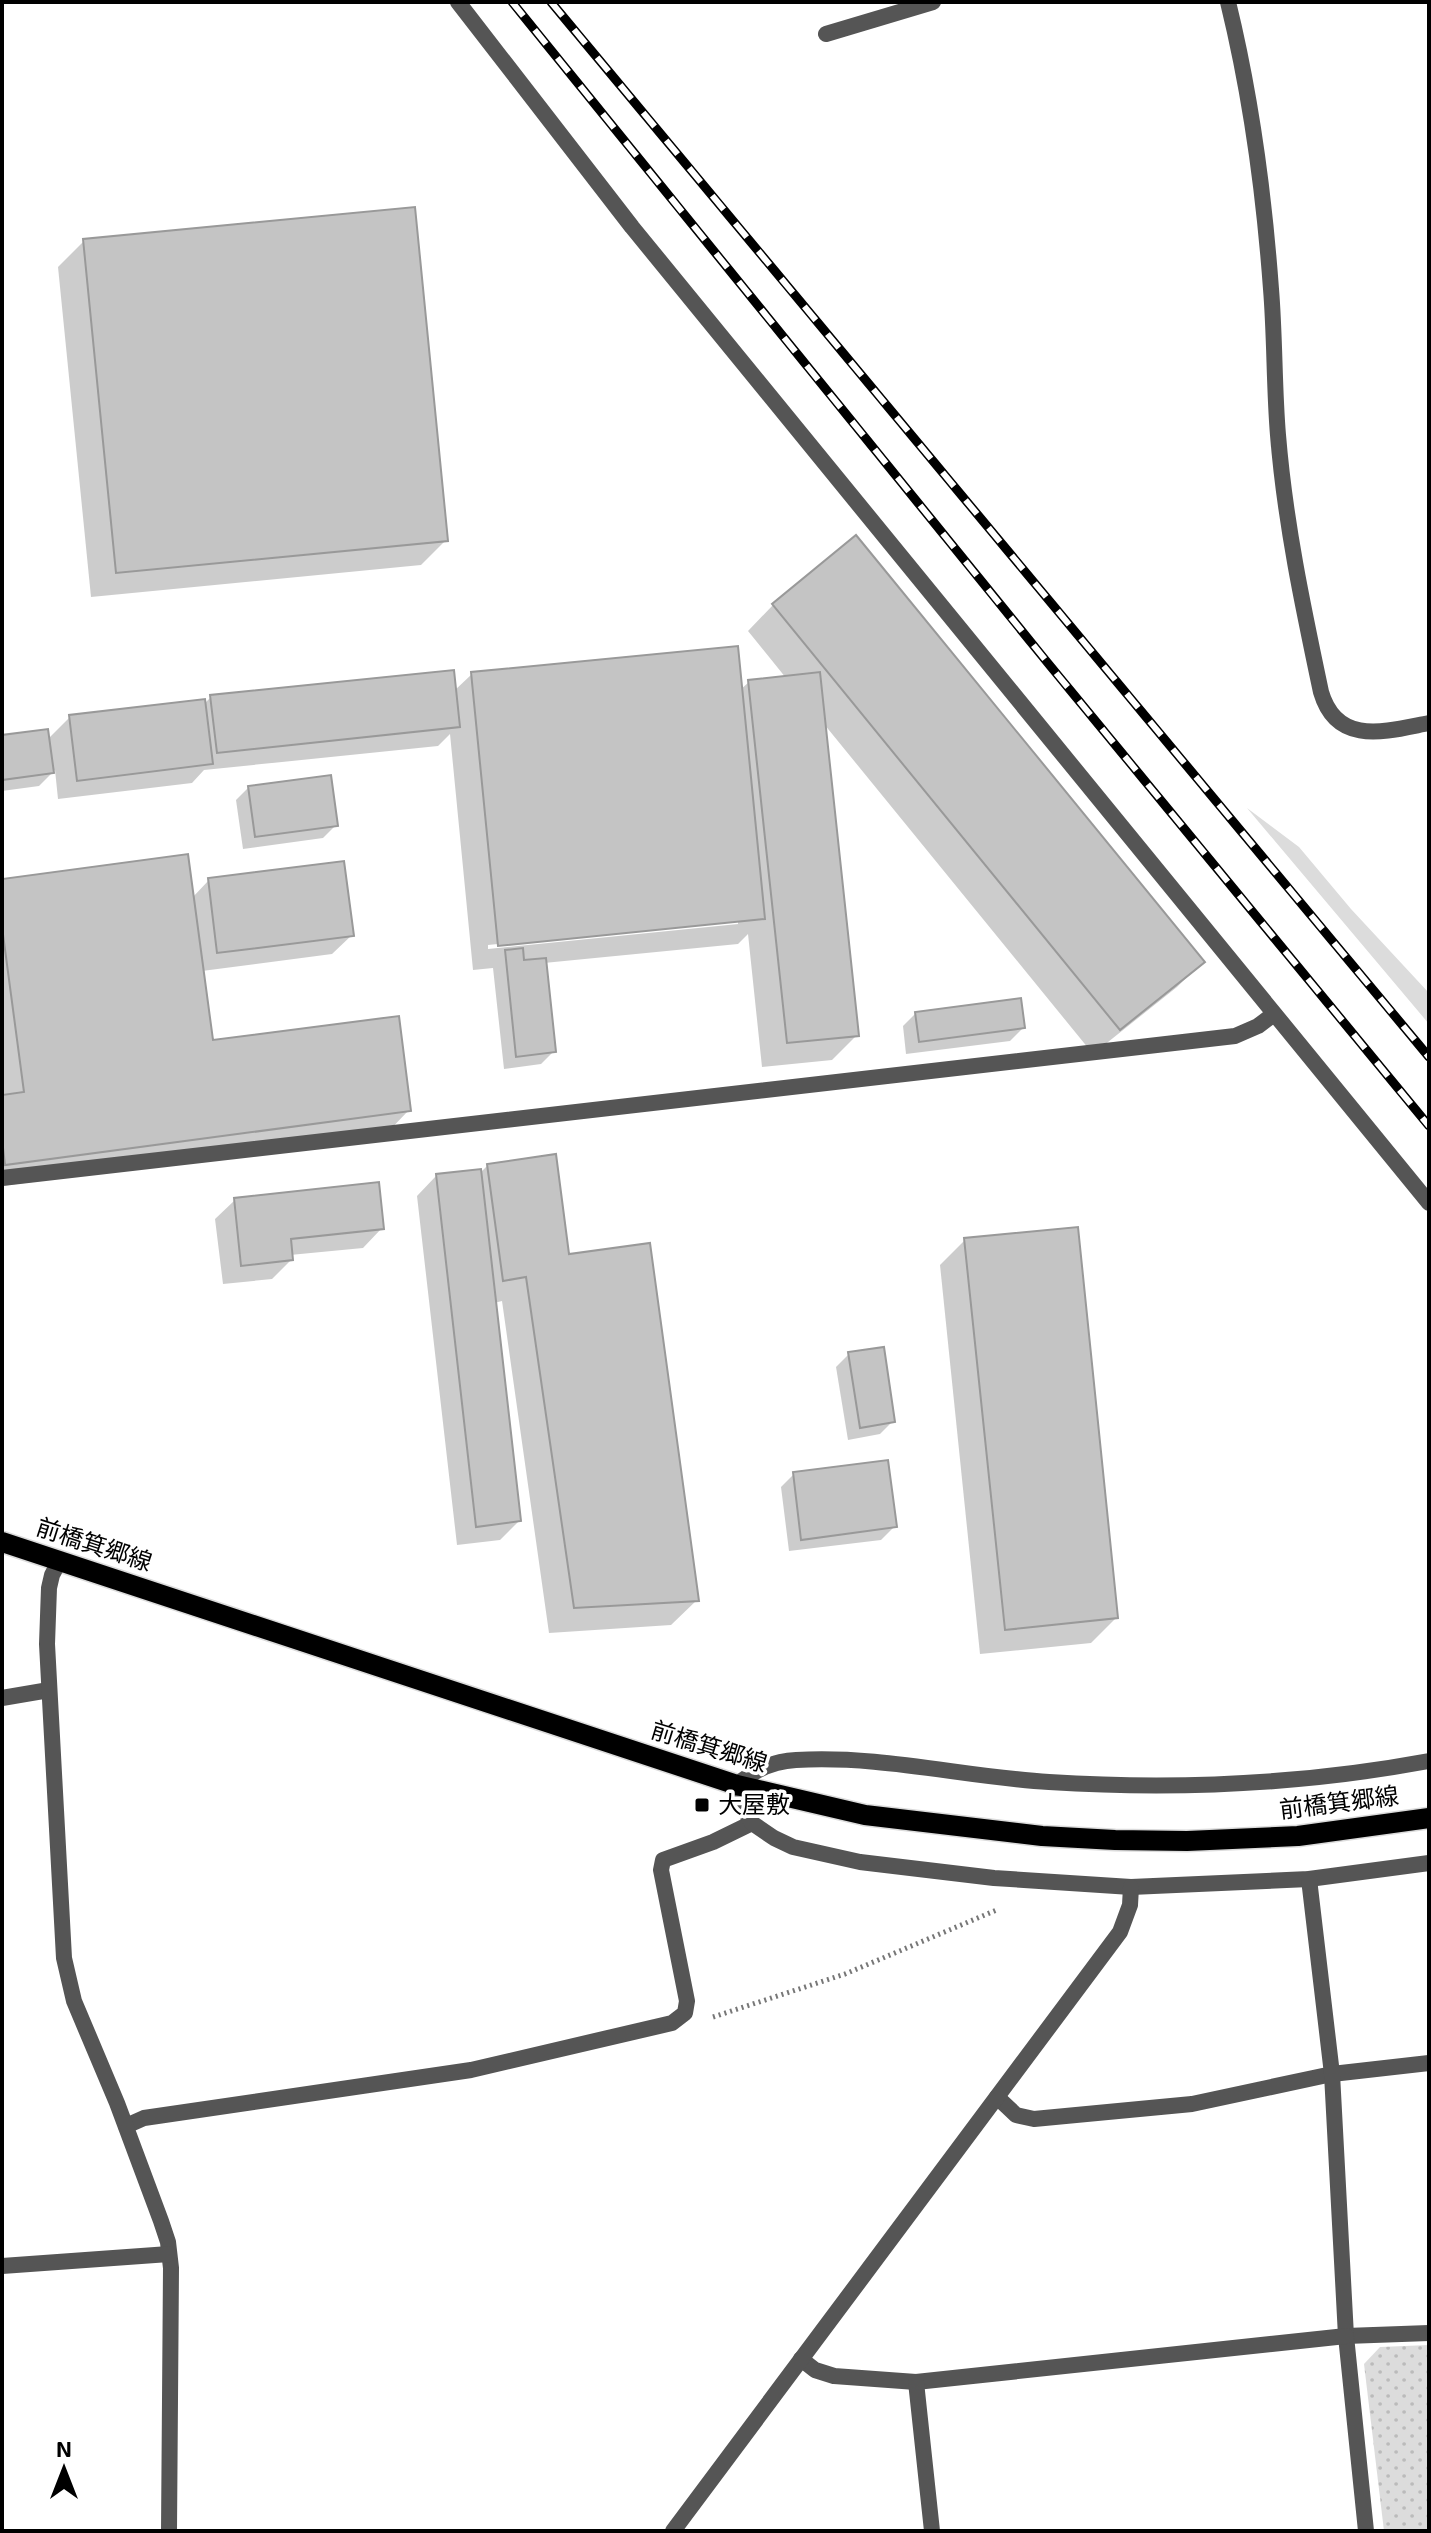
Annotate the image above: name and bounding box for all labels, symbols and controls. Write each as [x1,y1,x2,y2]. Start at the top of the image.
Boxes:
street label: 前橋箕郷線 [33,1511,156,1576]
street label: 前橋箕郷線 [648,1714,771,1777]
street label: 前橋箕郷線 [1277,1780,1400,1823]
place label: 大屋敷 [718,1789,790,1818]
marker: 大屋敷 [693,1796,711,1814]
north arrow [24,2429,104,2509]
text: N [56,2435,72,2461]

